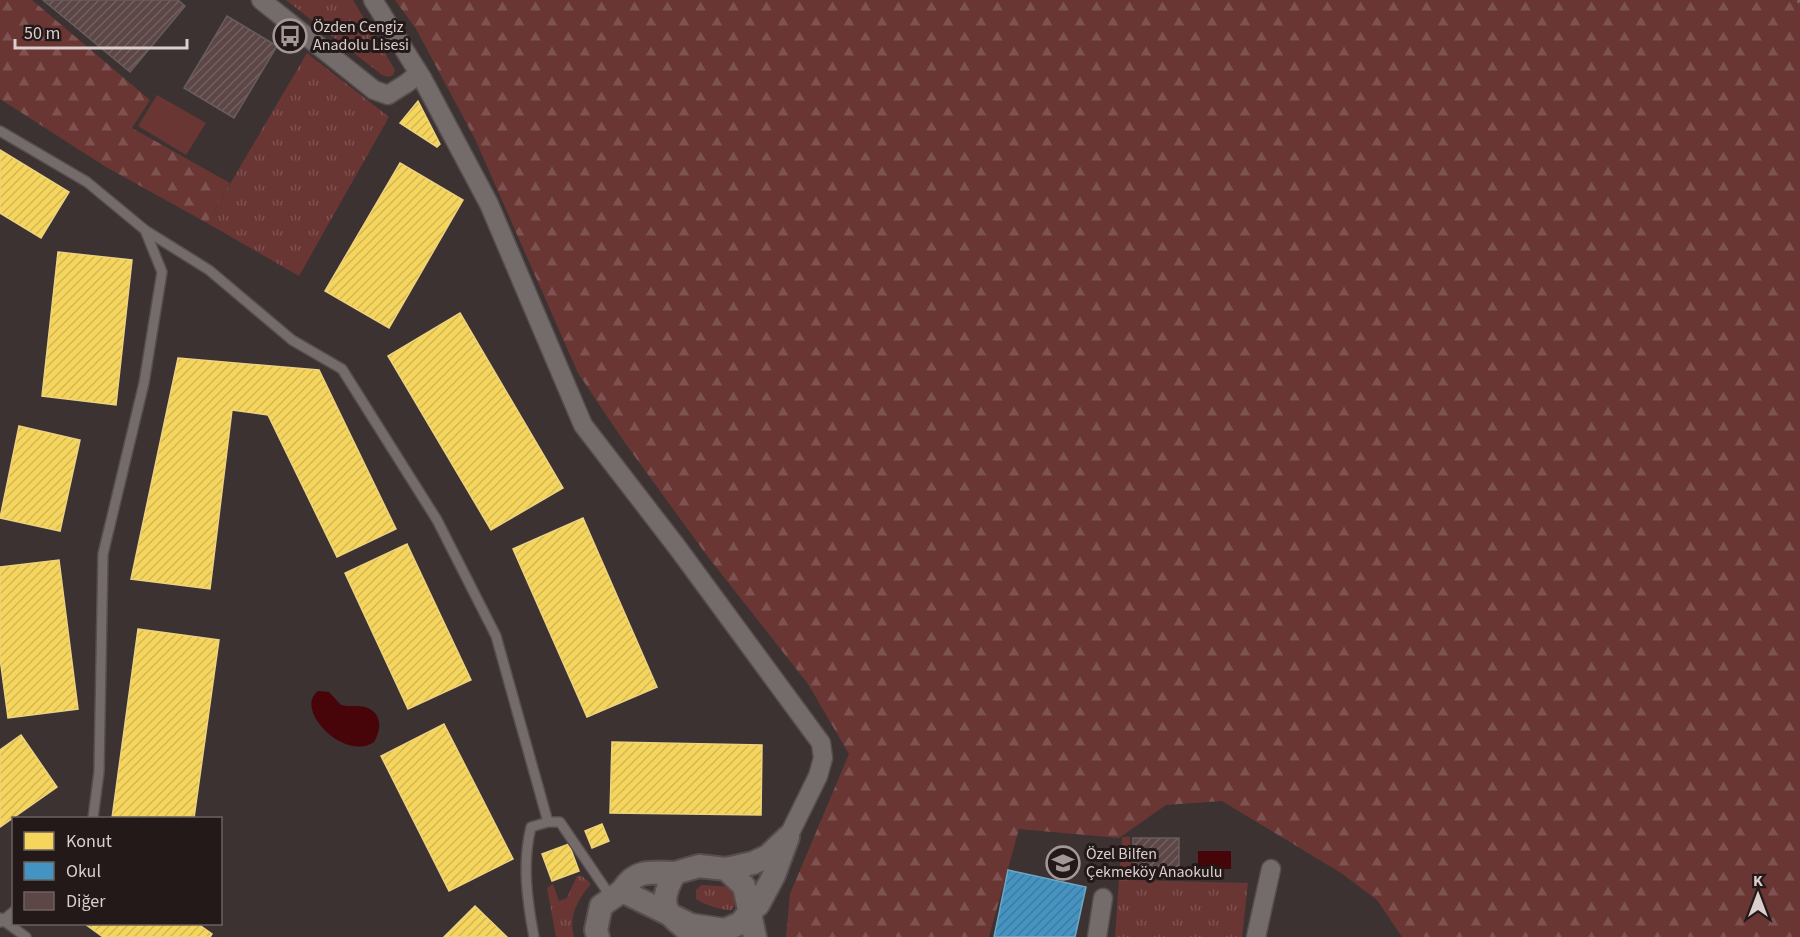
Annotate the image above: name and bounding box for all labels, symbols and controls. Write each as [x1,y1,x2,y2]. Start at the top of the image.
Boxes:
scale bar [15,12,188,50]
place label: Özden Cengiz Anadolu Lisesi [313,16,409,56]
bus stop icon: Özden Cengiz Anadolu Lisesi [272,18,308,54]
text: 50 m [24,21,60,46]
legend [12,817,222,925]
text: Konut [66,829,112,854]
place label: Özel Bilfen Çekmeköy Anaokulu [1086,843,1222,883]
school or university icon: Özel Bilfen Çekmeköy Anaokulu [1045,845,1081,881]
text: Okul [66,859,101,884]
north arrow [1728,865,1788,925]
text: K [1753,870,1763,892]
text: Diğer [66,889,106,914]

